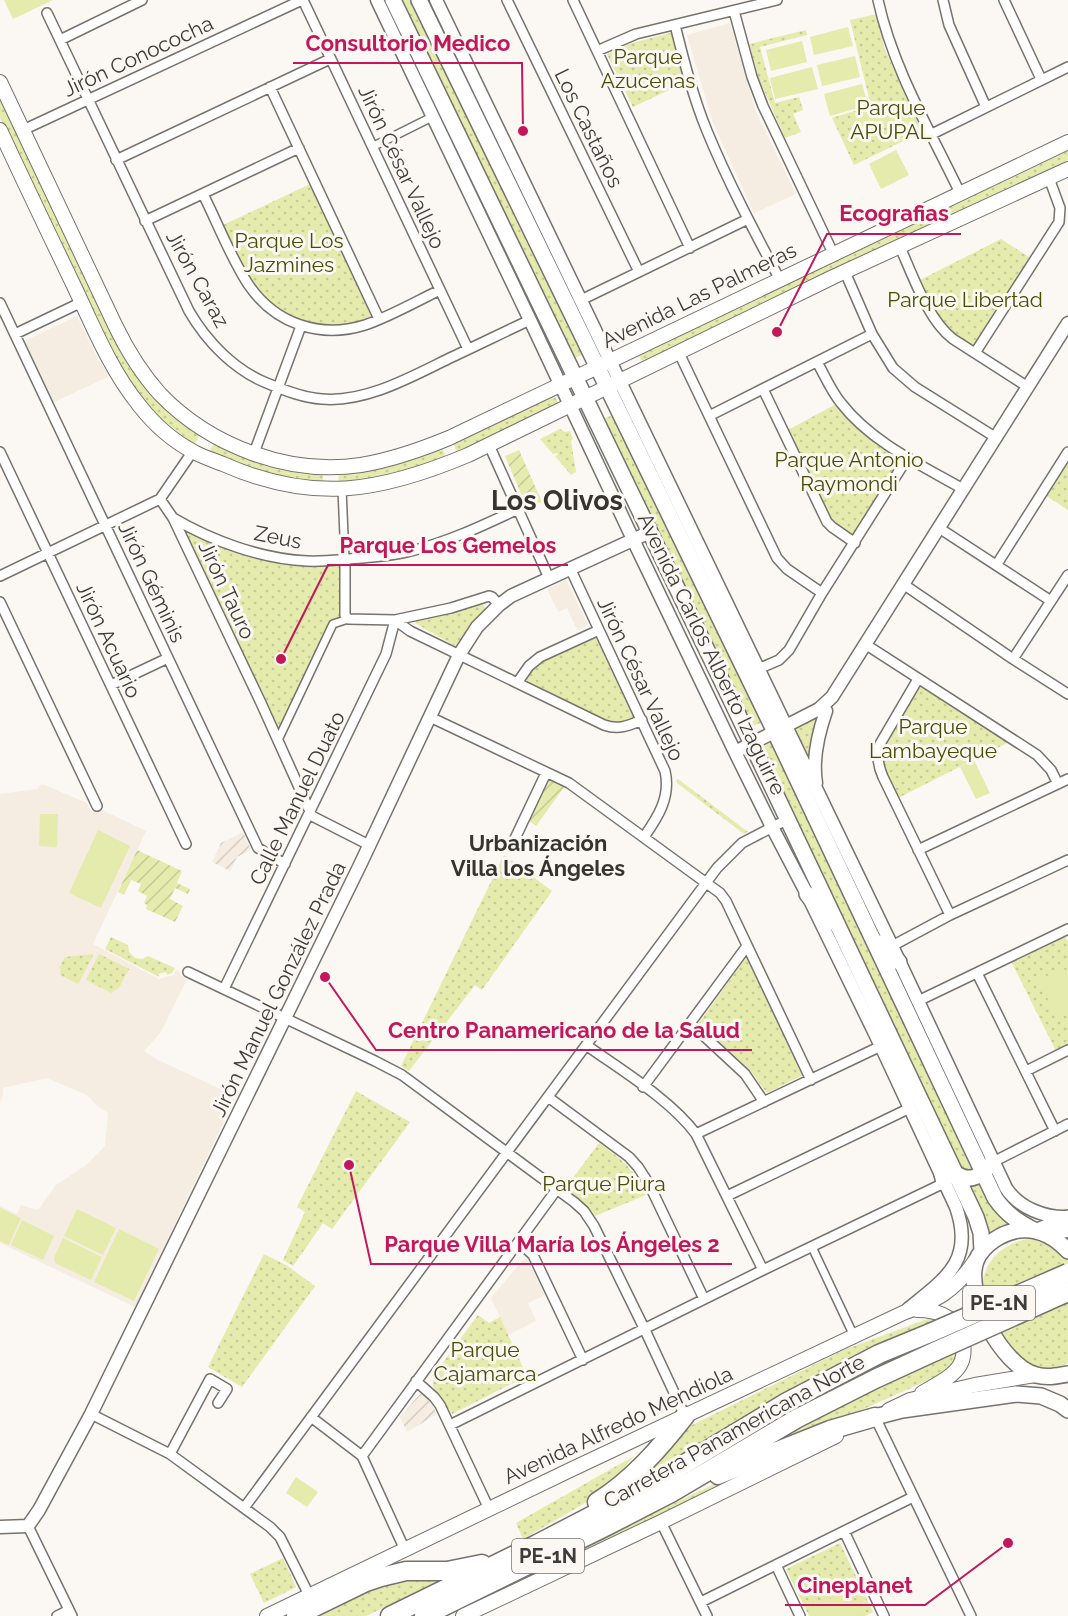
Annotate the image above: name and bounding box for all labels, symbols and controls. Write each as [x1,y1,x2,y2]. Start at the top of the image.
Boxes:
street label: Jirón Conococha [59,10,217,102]
callout: Consultorio Medico [293,23,522,63]
text: Consultorio Medico [306,30,510,56]
park label: Parque Azucenas [601,44,695,93]
street label: Los Castaños [549,64,629,192]
street label: Jirón César Vallejo [353,81,451,253]
park label: Parque APUPAL [850,95,932,144]
callout: Ecografias [827,194,961,234]
text: Ecografias [839,200,949,226]
street label: Jirón Caraz [161,226,235,332]
park label: Parque Los Jazmines [234,228,344,277]
street label: Avenida Las Palmeras [598,237,800,353]
park label: Parque Libertad [887,287,1043,312]
park label: Parque Antonio Raymondi [775,447,923,496]
district label: Los Olivos [491,485,623,516]
street label: Avenida Carlos Alberto Izaguirre [633,509,791,799]
street label: Jirón Géminis [113,518,191,646]
street label: Zeus [252,520,304,554]
callout: Parque Los Gemelos [328,525,568,565]
text: Parque Los Gemelos [340,532,557,558]
street label: Jirón Tauro [193,537,261,643]
street label: Jirón Acuario [71,578,147,702]
street label: Jirón César Vallejo [592,593,690,765]
street label: Calle Manuel Duato [244,707,350,889]
park label: Parque Lambayeque [869,714,997,763]
district label: Urbanización Villa los Ángeles [451,830,625,881]
street label: Jirón Manuel González Prada [205,857,351,1121]
callout: Centro Panamericano de la Salud [376,1010,752,1050]
text: Centro Panamericano de la Salud [388,1017,740,1043]
park label: Parque Piura [542,1171,666,1196]
callout: Parque Villa María los Ángeles 2 [371,1224,732,1264]
text: Parque Villa María los Ángeles 2 [384,1231,720,1257]
road number: PE-1N [963,1286,1035,1320]
park label: Parque Cajamarca [434,1337,536,1386]
street label: Carretera Panamericana Norte [599,1349,869,1513]
street label: Avenida Alfredo Mendiola [499,1361,737,1489]
road number: PE-1N [512,1539,584,1573]
callout: Cineplanet [785,1565,925,1605]
text: Cineplanet [797,1572,913,1598]

